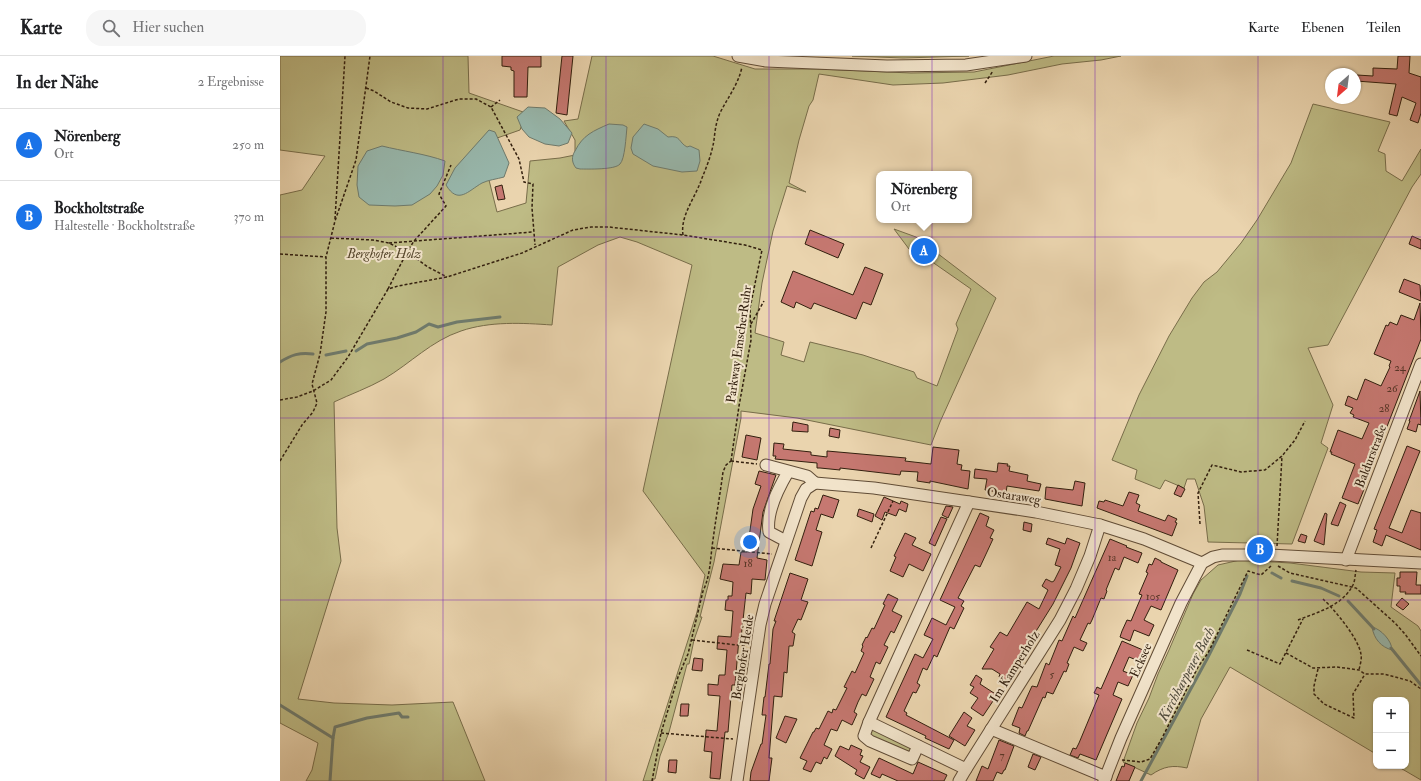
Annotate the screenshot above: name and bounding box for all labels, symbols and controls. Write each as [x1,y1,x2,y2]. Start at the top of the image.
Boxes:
search box [86,10,366,46]
text: Karte [20,16,62,40]
icon: search [100,17,122,39]
text: Hier suchen [132,18,204,37]
text: Karte [1248,19,1279,36]
text: Ebenen [1301,19,1344,36]
text: Teilen [1366,19,1401,36]
north arrow [1325,68,1361,104]
text: In der Nähe [16,72,98,93]
text: 2 Ergebnisse [198,74,264,90]
text: Nörenberg [54,127,120,146]
text: A [25,137,33,153]
text: 250 m [232,137,264,153]
text: Ort [54,146,74,162]
popup [876,171,972,223]
text: Nörenberg [891,180,957,199]
text: Bockholtstraße [54,199,144,218]
text: Ort [891,199,910,215]
text: B [25,209,33,225]
text: 370 m [234,209,264,225]
text: Haltestelle · Bockholtstraße [54,218,195,234]
pin: A [911,236,937,266]
park label: Berghofer Holz [346,246,421,262]
street label: Parkway EmscherRuhr [723,284,756,404]
house number: 24 [1394,361,1407,374]
house number: 26 [1386,382,1399,395]
house number: 28 [1379,402,1389,415]
street label: Baldurstraße [1352,422,1391,490]
street label: Ostaraweg [986,484,1043,508]
your location [740,532,760,552]
pin: B [1247,535,1273,565]
house number: 1a [1108,551,1117,564]
house number: 18 [743,557,753,570]
house number: 105 [1146,590,1160,603]
street label: Berghofer Heide [728,613,758,701]
water label: Kirchharpener Bach [1154,624,1218,725]
street label: Im Kamperholz [986,627,1045,706]
street label: Ecksee [1126,640,1156,680]
house number: 5 [1050,668,1055,681]
map controls [1373,697,1409,769]
button: + [1373,697,1409,733]
button: − [1373,733,1409,769]
house number: 7 [999,749,1005,762]

